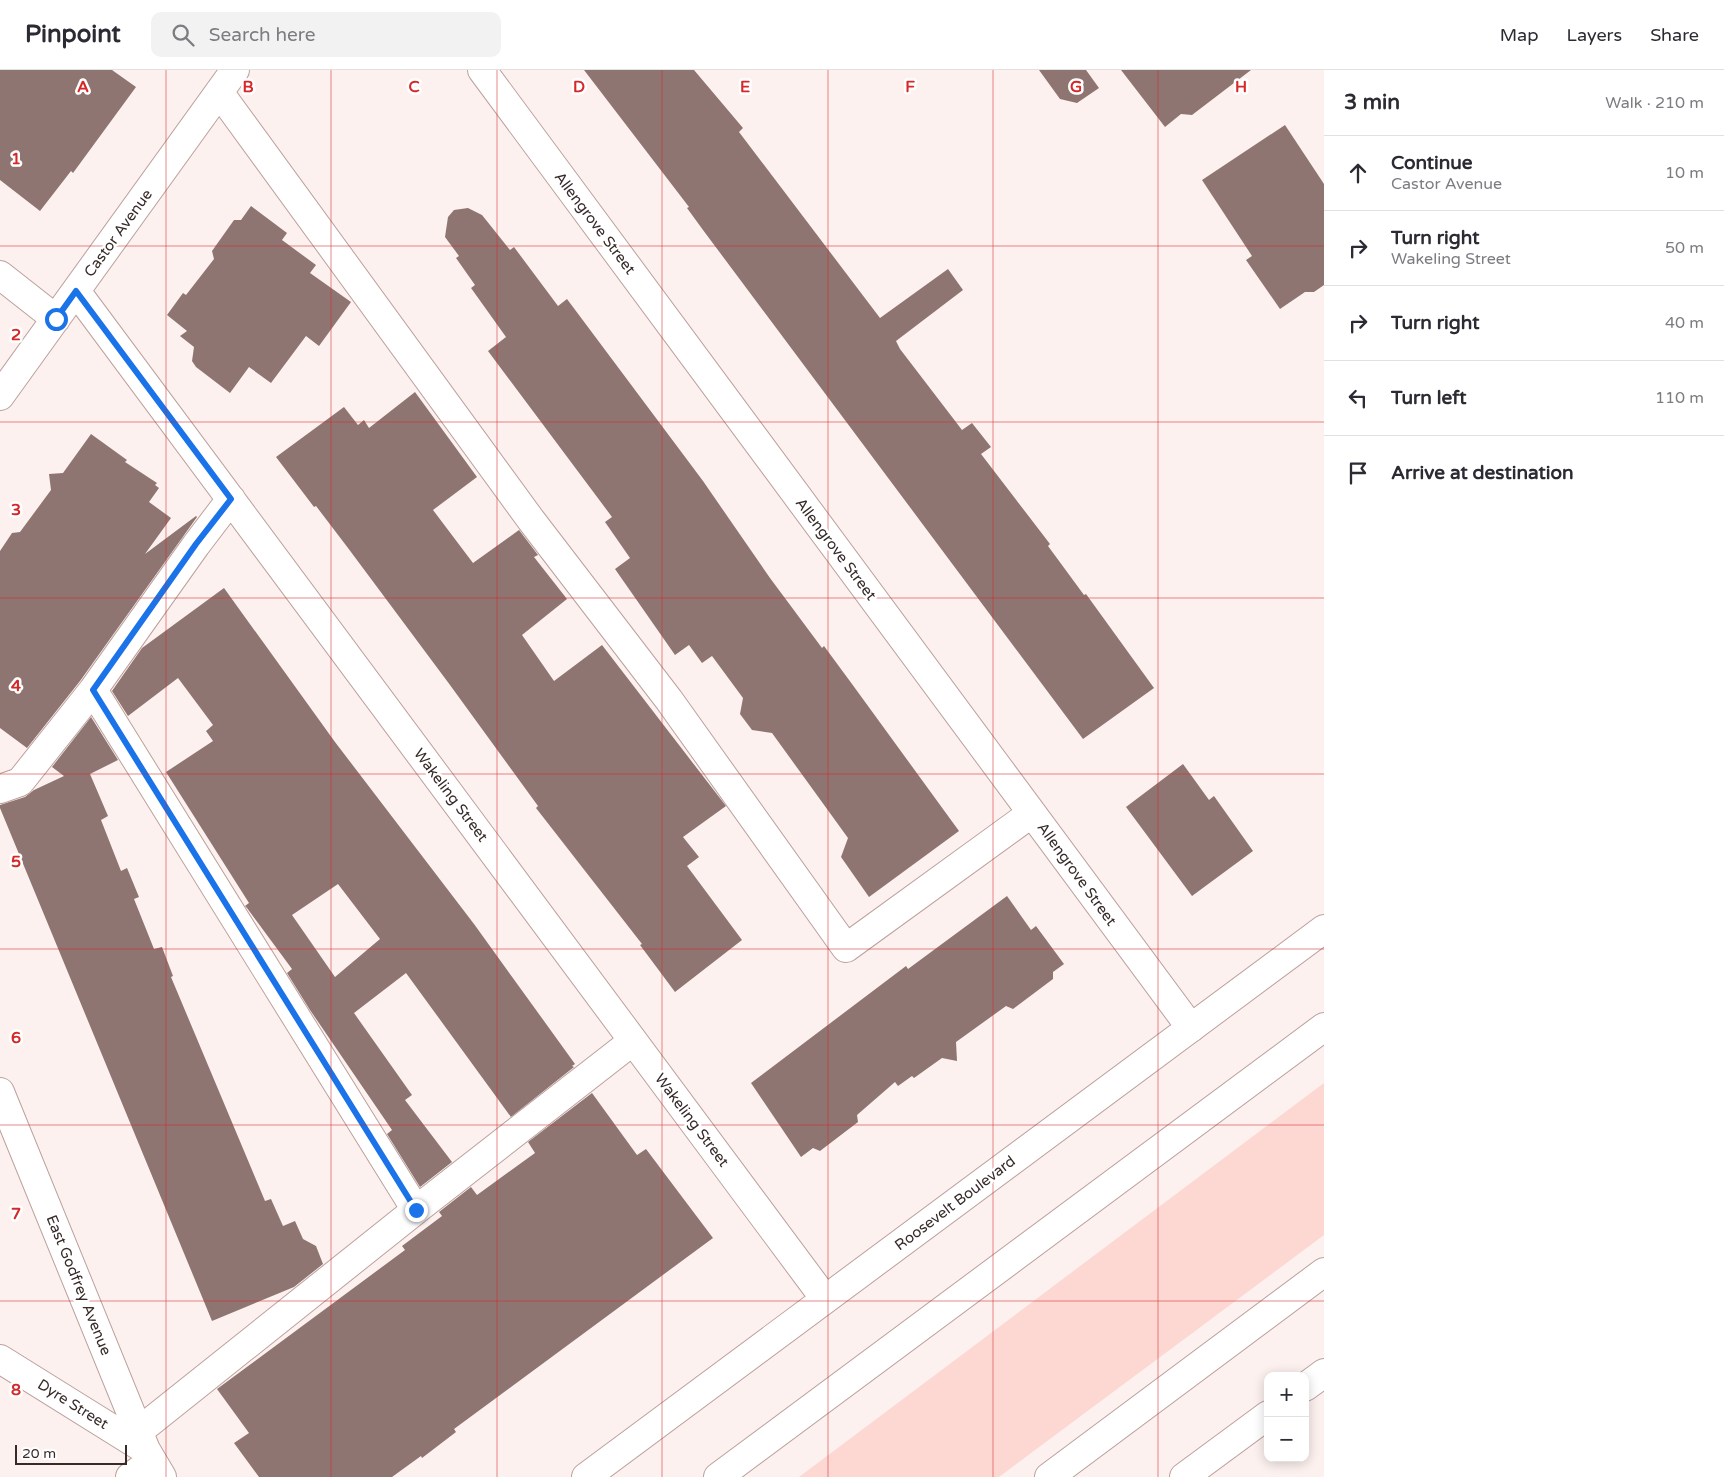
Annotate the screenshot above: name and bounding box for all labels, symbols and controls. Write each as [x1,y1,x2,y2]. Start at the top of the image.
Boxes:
search box [151,12,501,57]
text: Pinpoint [25,20,121,49]
icon: search [169,21,197,49]
text: Search here [209,24,316,46]
text: Map [1500,24,1539,46]
text: Layers [1567,24,1622,46]
text: Share [1650,24,1699,46]
text: A [77,77,89,97]
text: B [242,77,254,97]
text: C [408,77,420,97]
text: D [573,77,585,97]
text: E [740,77,750,97]
text: F [905,77,915,97]
text: G [1070,77,1082,97]
text: H [1235,77,1247,97]
text: 3 min [1344,90,1400,115]
text: Walk · 210 m [1605,93,1704,113]
text: 1 [11,149,21,169]
text: Continue [1391,152,1473,174]
icon: ahead [1344,159,1372,187]
text: 10 m [1665,163,1704,183]
street label: Allengrove Street [551,168,639,278]
text: Castor Avenue [1391,174,1502,194]
street label: Castor Avenue [80,186,156,280]
text: Turn right [1391,227,1479,249]
icon: right [1344,234,1372,262]
text: 50 m [1665,238,1704,258]
text: Wakeling Street [1391,249,1511,269]
route start [45,308,68,331]
icon: right [1344,309,1372,337]
text: Turn right [1391,312,1479,334]
text: 40 m [1665,313,1704,333]
text: 2 [11,325,21,345]
icon: left [1344,384,1372,412]
text: Turn left [1391,387,1467,409]
text: 110 m [1655,388,1704,408]
icon: arrive [1344,459,1372,487]
text: Arrive at destination [1391,462,1574,484]
street label: Allengrove Street [792,494,880,604]
text: 3 [11,500,21,520]
text: 4 [11,676,21,696]
street label: Wakeling Street [410,745,492,845]
street label: Allengrove Street [1033,819,1121,929]
text: 5 [11,852,21,872]
text: 6 [11,1028,21,1048]
street label: Wakeling Street [651,1070,733,1170]
street label: Roosevelt Boulevard [891,1152,1019,1254]
route end [405,1199,428,1222]
text: 7 [11,1204,21,1224]
street label: East Godfrey Avenue [43,1212,115,1358]
map controls [1264,1372,1309,1462]
button: + [1264,1372,1309,1417]
street label: Dyre Street [34,1375,112,1433]
text: 8 [11,1380,21,1400]
button: − [1264,1417,1309,1462]
scale bar [15,1442,128,1465]
text: 20 m [22,1445,56,1462]

